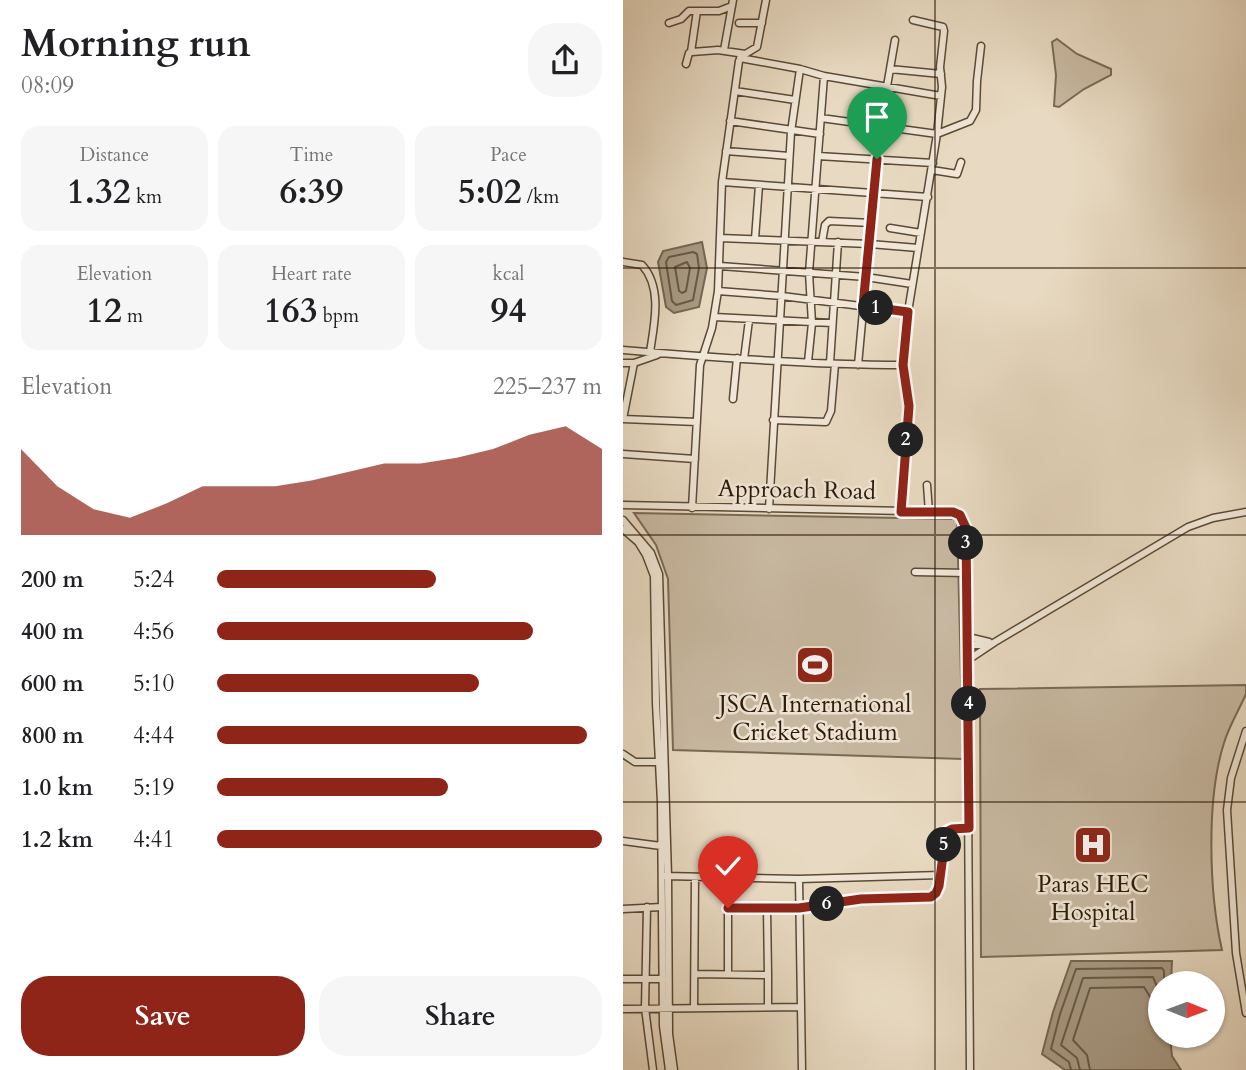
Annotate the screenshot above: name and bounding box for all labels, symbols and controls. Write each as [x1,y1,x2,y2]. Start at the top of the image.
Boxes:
text: Morning run [21,18,251,70]
button: share [528,23,602,97]
text: 08:09 [21,70,74,101]
pin [847,87,907,159]
icon: arrive [858,98,896,136]
text: Distance [80,142,149,168]
text: Time [290,142,333,168]
text: Pace [490,142,527,168]
text: 1.32 [67,168,131,216]
text: 6:39 [280,168,343,216]
text: 5:02 [458,168,522,216]
text: km [131,184,162,210]
text: /km [522,184,559,210]
text: Elevation [77,261,152,287]
text: Heart rate [271,261,352,287]
text: kcal [493,261,524,287]
text: 12 [86,287,122,335]
text: 163 [264,287,318,335]
text: 94 [491,287,526,335]
pin: 1 [859,290,893,326]
text: 1 [871,294,880,320]
text: m [122,303,143,329]
text: bpm [318,303,359,329]
text: Elevation [21,371,112,402]
text: 225–237 m [493,371,602,402]
pin: 2 [889,422,923,458]
text: 2 [901,426,910,452]
street label: Approach Road [718,472,877,508]
pin: 3 [949,526,983,560]
text: 3 [961,529,970,555]
text: 200 m [21,564,84,595]
text: 5:24 [133,564,174,595]
text: 400 m [21,616,84,647]
text: 4:56 [133,616,174,647]
sports icon: JSCA International Cricket Stadium [794,644,836,686]
text: 600 m [21,668,84,699]
text: 5:10 [133,668,174,699]
pin: 4 [951,686,987,722]
place label: JSCA International Cricket Stadium [716,688,911,749]
text: 4 [964,690,973,716]
text: 800 m [21,720,84,751]
text: 4:44 [133,720,174,751]
text: 1.0 km [21,772,93,803]
text: 5:19 [133,772,174,803]
text: 1.2 km [21,824,93,855]
text: 4:41 [133,824,174,855]
hospital icon: Paras HEC Hospital [1072,824,1114,866]
pin: 5 [927,828,961,862]
text: 5 [939,831,948,857]
pin [698,836,758,908]
icon: check [709,847,747,885]
place label: Paras HEC Hospital [1037,868,1149,929]
pin: 6 [809,886,845,922]
text: 6 [822,890,831,916]
north arrow [1148,971,1225,1048]
map controls [1148,971,1225,1048]
button: Save [21,976,305,1056]
button: Share [319,976,602,1056]

